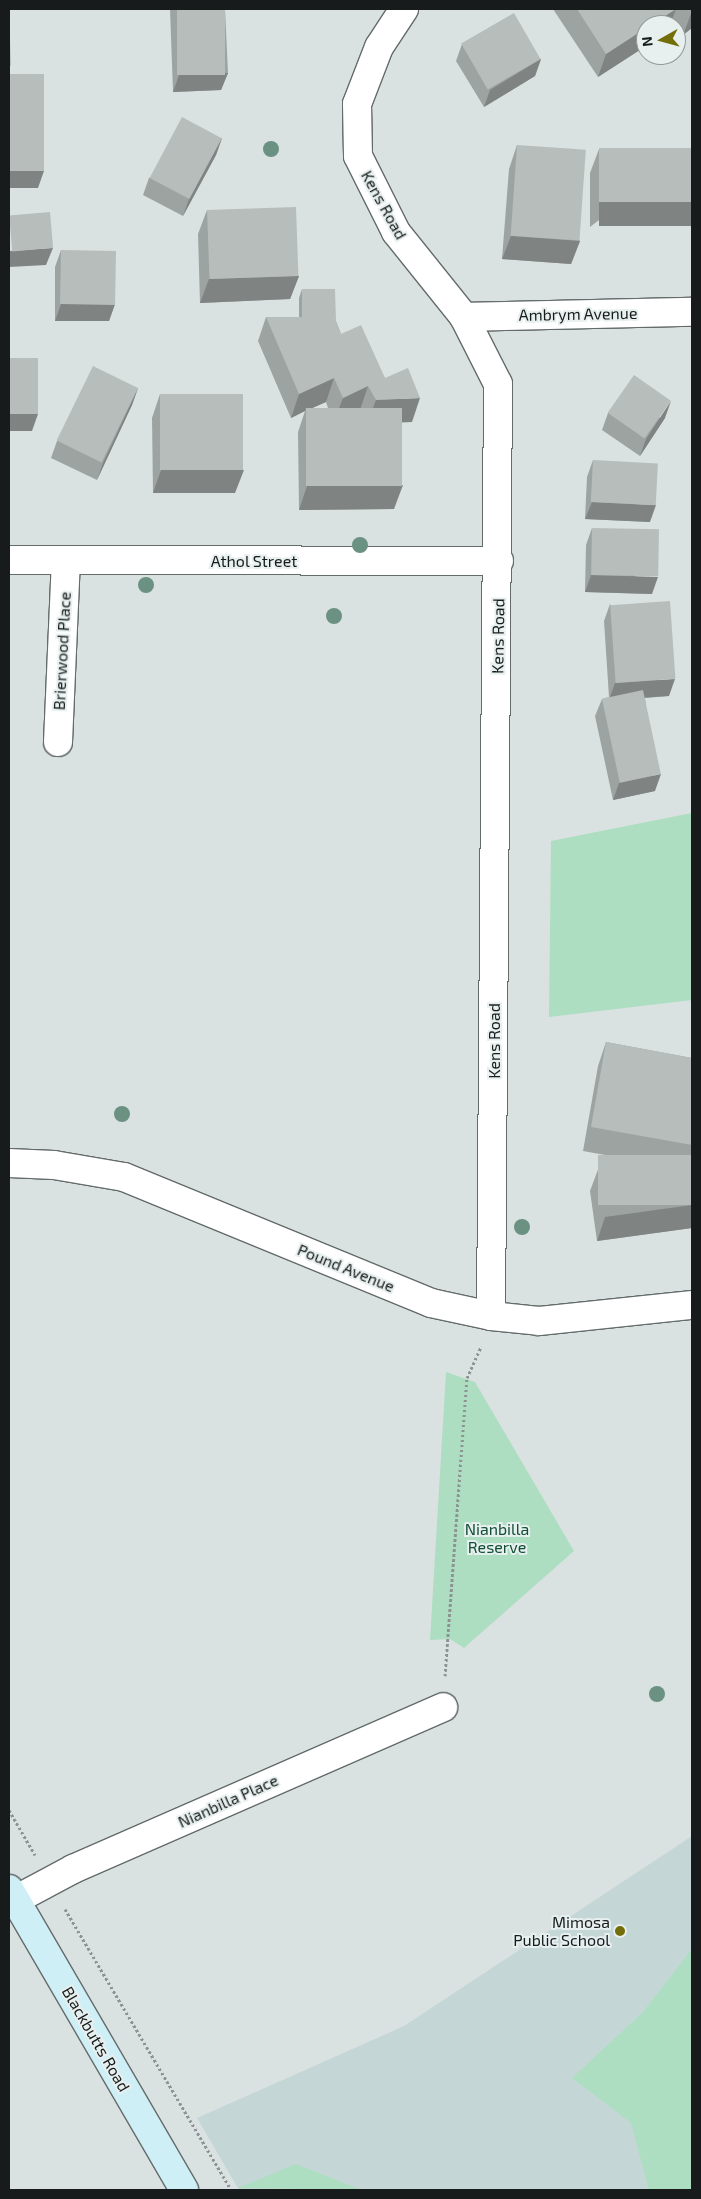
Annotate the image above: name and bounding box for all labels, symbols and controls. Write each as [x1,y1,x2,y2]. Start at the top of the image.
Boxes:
north arrow [636,15,686,65]
text: N [638,36,656,48]
street label: Kens Road [357,167,411,243]
street label: Ambrym Avenue [518,303,638,325]
street label: Athol Street [210,551,298,571]
street label: Brierwood Place [49,591,75,711]
street label: Kens Road [488,598,508,674]
street label: Kens Road [484,1003,504,1079]
street label: Pound Avenue [295,1240,397,1296]
park label: Nianbilla Reserve [465,1519,529,1557]
street label: Nianbilla Place [175,1770,281,1832]
place label: Mimosa Public School [513,1912,610,1950]
marker: Mimosa Public School [614,1925,626,1937]
street label: Blackbutts Road [58,1983,134,2095]

